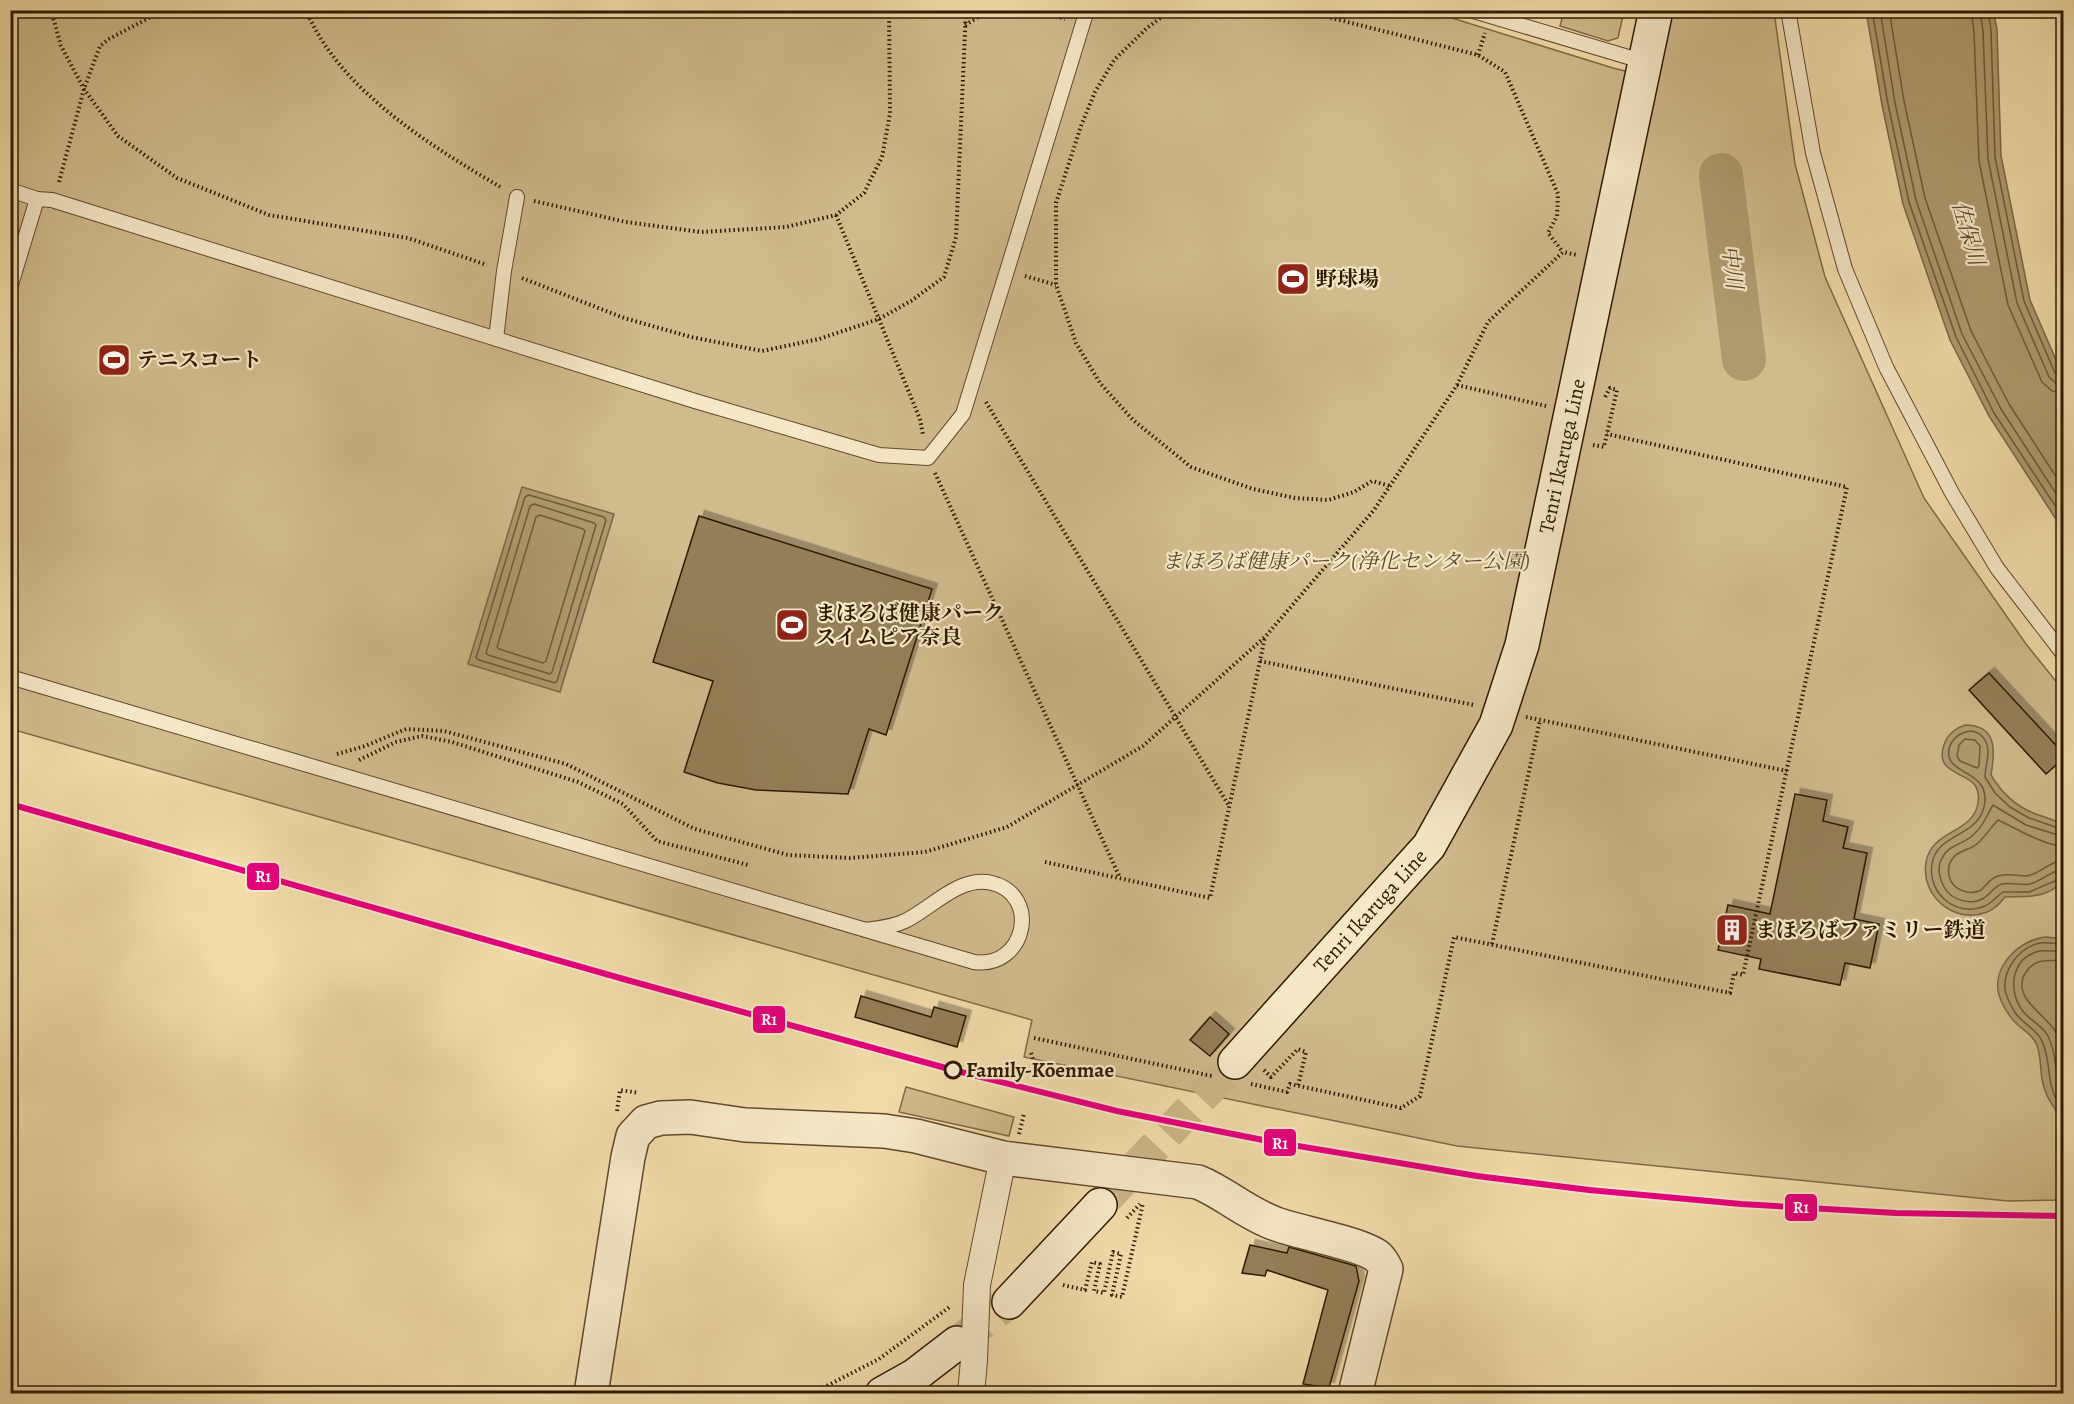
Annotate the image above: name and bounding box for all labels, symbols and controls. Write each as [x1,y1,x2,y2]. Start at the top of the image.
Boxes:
water label: 佐保川 [1944,197,1992,271]
water label: 中川 [1714,243,1750,293]
sports icon: 野球場 [1275,261,1311,297]
place label: 野球場 [1316,265,1379,293]
sports icon: テニスコート [96,342,132,378]
place label: テニスコート [137,346,262,374]
street label: Tenri Ikaruga Line [1532,376,1592,536]
park label: まほろば健康パーク(浄化センター公園) [1162,547,1530,575]
place label: まほろば健康パーク スイムピア奈良 [815,599,1004,651]
sports icon: まほろば健康パーク スイムピア奈良 [774,607,810,643]
street label: Tenri Ikaruga Line [1307,843,1433,979]
line badge: R1 [246,862,280,891]
text: R1 [255,866,271,888]
building icon: まほろばファミリー鉄道 [1714,912,1750,948]
place label: まほろばファミリー鉄道 [1755,916,1986,944]
line badge: R1 [752,1005,786,1034]
text: R1 [761,1009,777,1031]
place label: Family-Kōenmae [966,1056,1114,1084]
marker: Family-Kōenmae [944,1061,962,1079]
line badge: R1 [1263,1128,1297,1157]
text: R1 [1272,1133,1288,1155]
line badge: R1 [1784,1193,1818,1222]
text: R1 [1793,1197,1809,1219]

